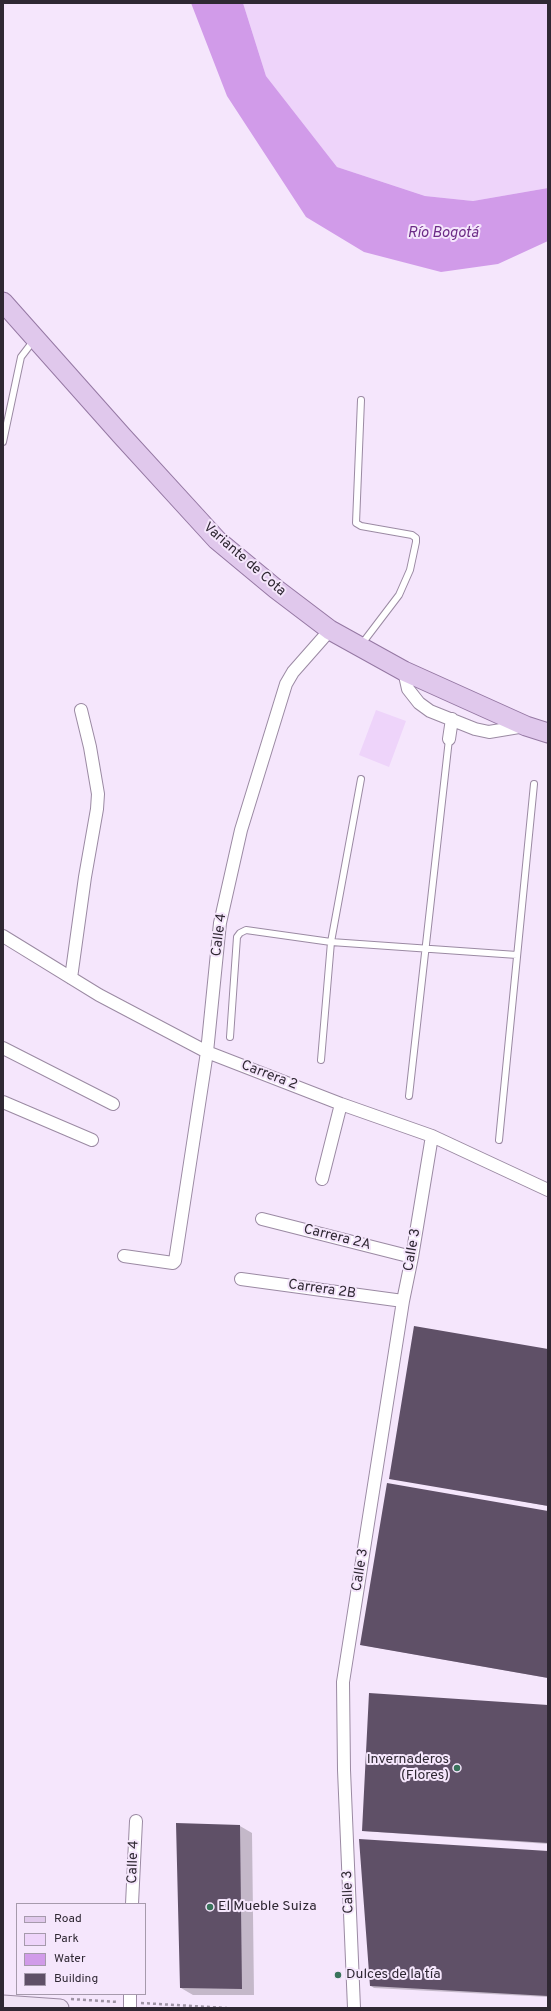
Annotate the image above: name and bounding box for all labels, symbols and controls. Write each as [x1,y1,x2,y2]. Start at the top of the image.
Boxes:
water label: Río Bogotá [407,225,479,243]
street label: Variante de Cota [199,520,289,600]
street label: Calle 4 [209,913,231,957]
street label: Carrera 2 [238,1058,300,1094]
street label: Carrera 2A [302,1222,372,1254]
street label: Calle 3 [401,1227,425,1273]
street label: Carrera 2B [287,1277,357,1303]
street label: Calle 3 [349,1547,373,1593]
place label: Invernaderos (Flores) [367,1752,449,1784]
marker: Invernaderos (Flores) [452,1763,462,1773]
street label: Calle 4 [125,1840,143,1884]
street label: Calle 3 [340,1870,358,1914]
place label: El Mueble Suiza [218,1899,317,1915]
marker: El Mueble Suiza [205,1902,215,1912]
legend [16,1903,146,1995]
text: Road [54,1911,82,1927]
text: Park [54,1931,79,1947]
text: Water [54,1951,86,1967]
place label: Dulces de la tía [346,1967,441,1983]
marker: Dulces de la tía [333,1970,343,1980]
text: Building [54,1971,98,1987]

